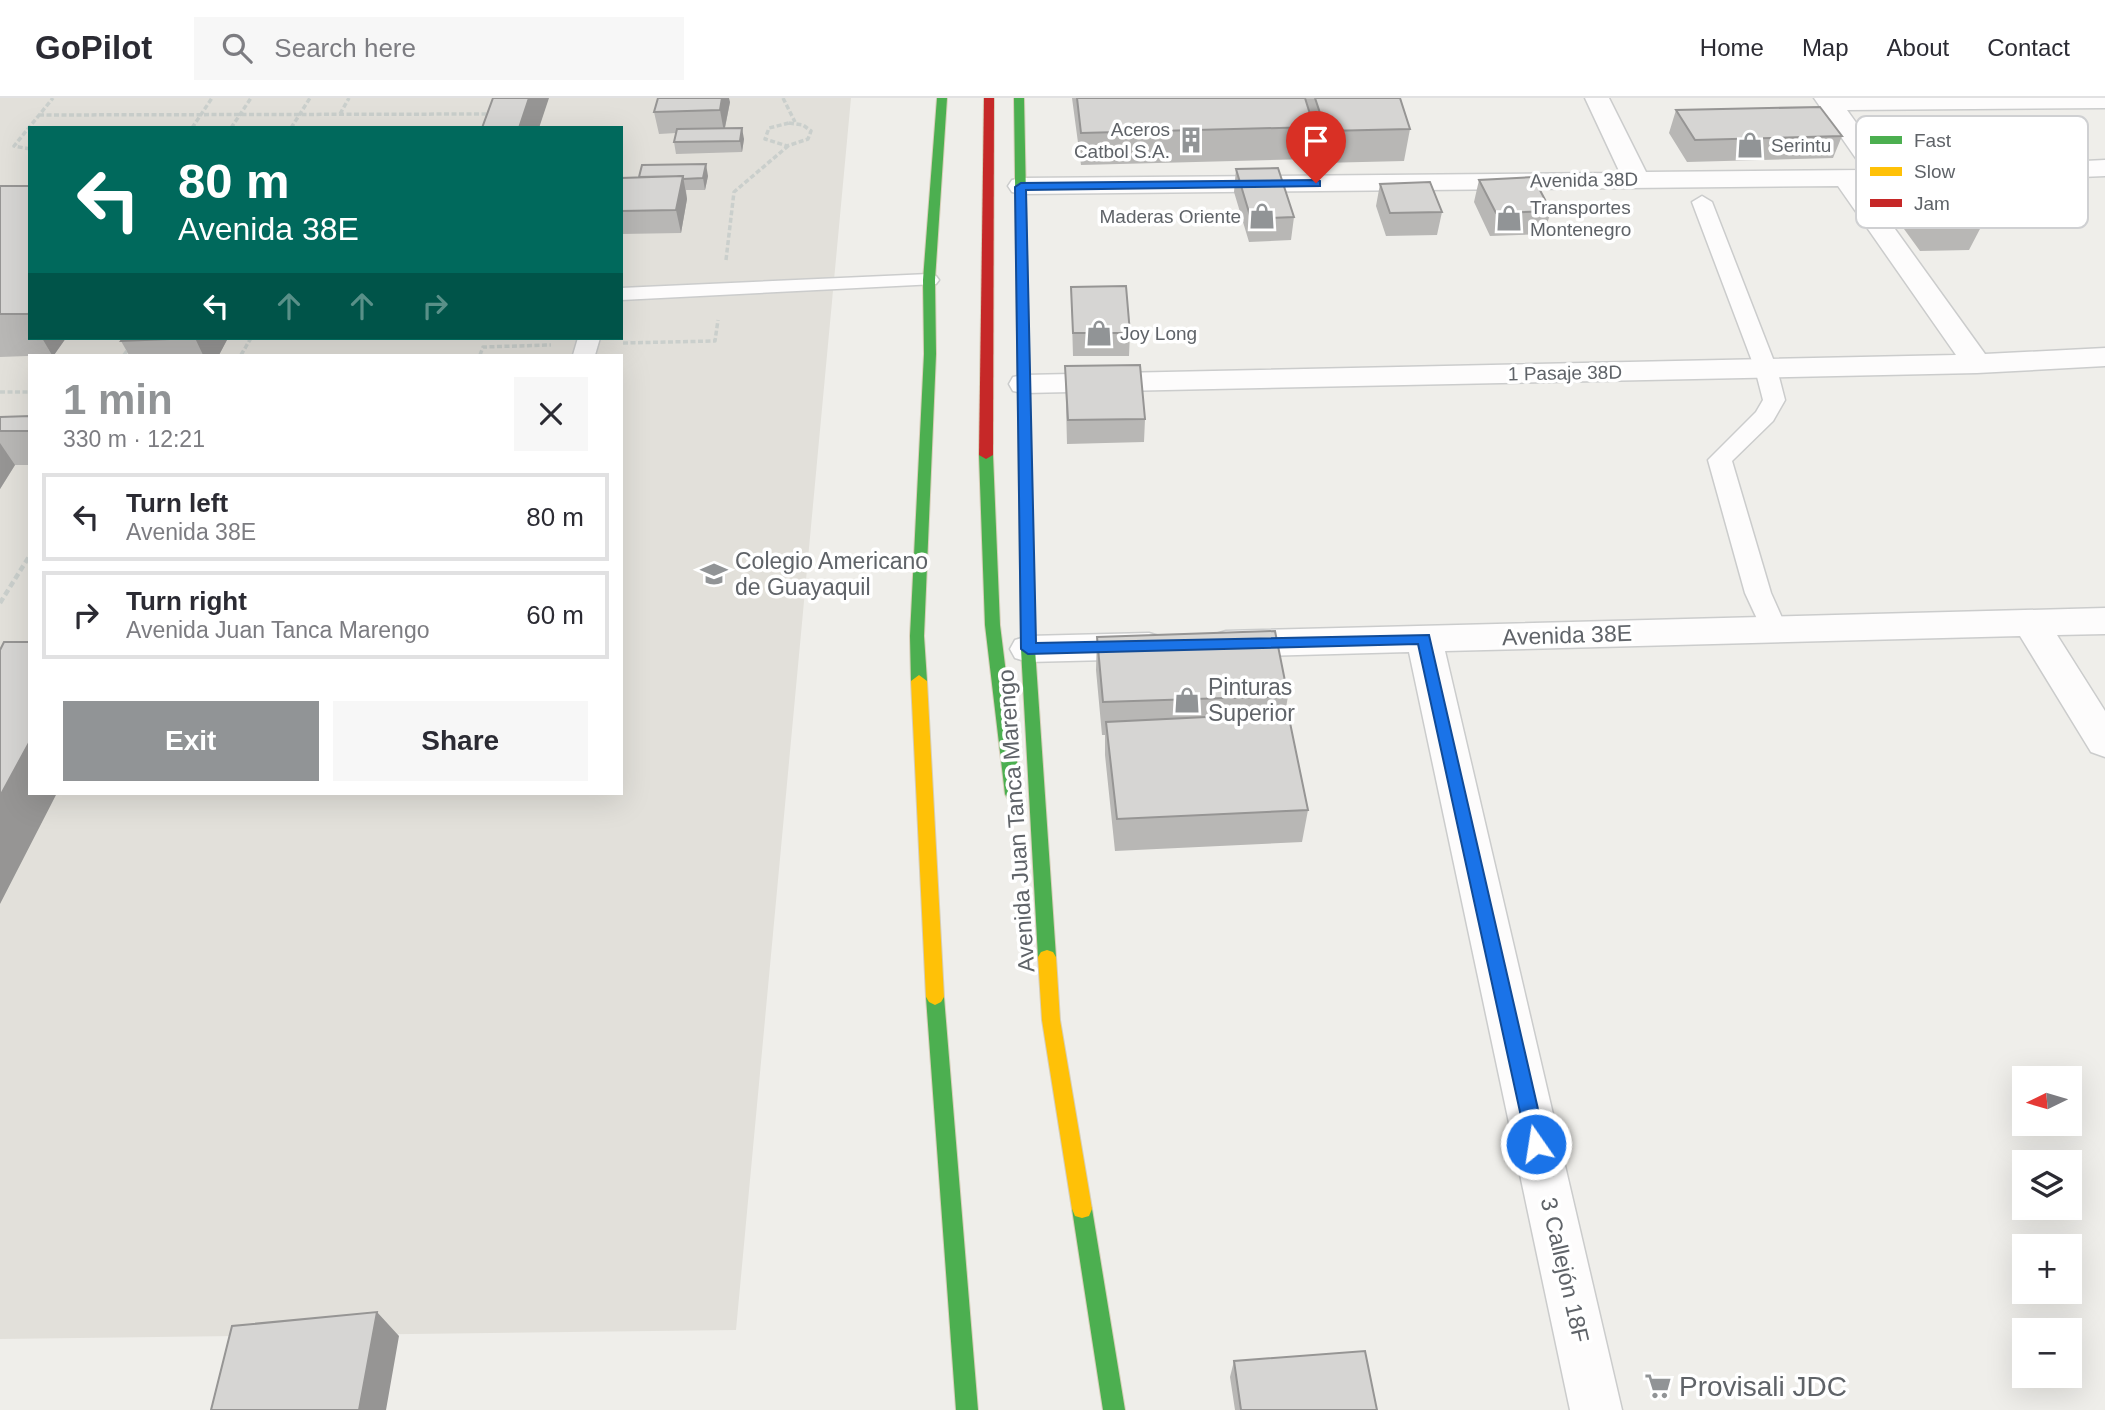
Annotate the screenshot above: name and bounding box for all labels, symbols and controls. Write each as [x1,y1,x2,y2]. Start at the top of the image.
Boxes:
search box [194,17,684,80]
text: GoPilot [35,29,152,66]
icon: search [218,29,256,67]
text: Search here [274,33,416,63]
text: Home [1700,34,1764,61]
text: Map [1802,34,1849,61]
text: About [1887,34,1949,61]
text: Contact [1987,34,2070,61]
pin [1286,111,1346,183]
legend [1856,116,2088,228]
place label: Aceros Catbol S.A. [1074,119,1170,162]
icon: arrive [1297,122,1335,160]
building icon: Aceros Catbol S.A. [1176,125,1206,155]
shop icon: Serintu [1735,130,1765,160]
text: Fast [1914,130,1952,151]
place label: Serintu [1771,135,1831,156]
icon: left [63,154,154,245]
text: 80 m [178,154,290,208]
text: Slow [1914,161,1955,182]
street label: Avenida 38D [1530,169,1638,191]
text: Jam [1914,193,1950,214]
place label: Transportes Montenegro [1530,197,1631,240]
shop icon: Maderas Oriente [1247,201,1277,231]
shop icon: Transportes Montenegro [1494,203,1524,233]
place label: Maderas Oriente [1099,206,1241,227]
text: Avenida 38E [178,211,359,247]
icon: left [197,287,235,325]
icon: ahead [270,287,308,325]
icon: ahead [343,287,381,325]
icon: right [416,287,454,325]
shop icon: Joy Long [1084,318,1114,348]
place label: Joy Long [1120,323,1197,344]
street label: 1 Pasaje 38D [1508,362,1622,384]
text: 1 min [63,376,173,423]
button: close [514,377,588,451]
text: 330 m · 12:21 [63,426,205,452]
text: Turn left [126,488,228,518]
icon: left [67,498,105,536]
text: 80 m [526,502,584,532]
text: Avenida 38E [126,519,256,545]
place label: Colegio Americano de Guayaquil [735,548,928,600]
school or university icon: Colegio Americano de Guayaquil [699,559,729,589]
text: Turn right [126,586,247,616]
icon: right [67,596,105,634]
text: 60 m [526,600,584,630]
text: Avenida Juan Tanca Marengo [126,617,429,643]
street label: Avenida 38E [1502,620,1632,650]
street label: Avenida Juan Tanca Marengo [992,669,1040,973]
place label: Pinturas Superior [1208,674,1295,726]
shop icon: Pinturas Superior [1172,685,1202,715]
button: Exit [63,701,319,781]
button: Share [333,701,588,781]
north arrow [2012,1066,2082,1136]
map controls [2012,1066,2082,1388]
position arrow [1499,1107,1573,1181]
button: layers [2012,1150,2082,1220]
street label: 3 Callejón 18F [1536,1195,1594,1345]
button: + [2012,1234,2082,1304]
button: − [2012,1318,2082,1388]
supermarket icon: Provisali JDC [1643,1371,1673,1401]
place label: Provisali JDC [1679,1371,1847,1402]

